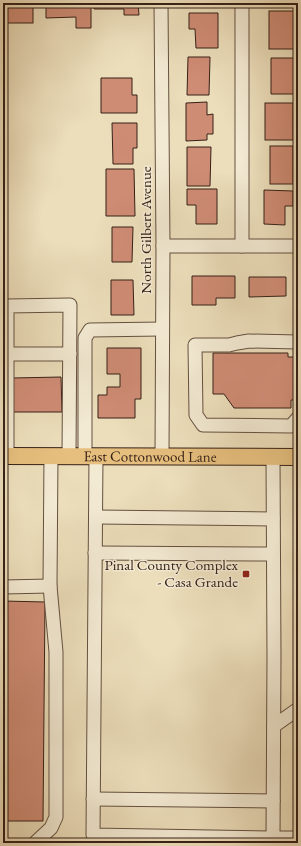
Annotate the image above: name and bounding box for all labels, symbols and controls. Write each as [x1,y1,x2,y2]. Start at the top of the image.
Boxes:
street label: North Gilbert Avenue [136,166,155,294]
street label: East Cottonwood Lane [83,446,217,466]
place label: Pinal County Complex - Casa Grande [104,555,239,591]
marker: Pinal County Complex - Casa Grande [241,569,251,579]

